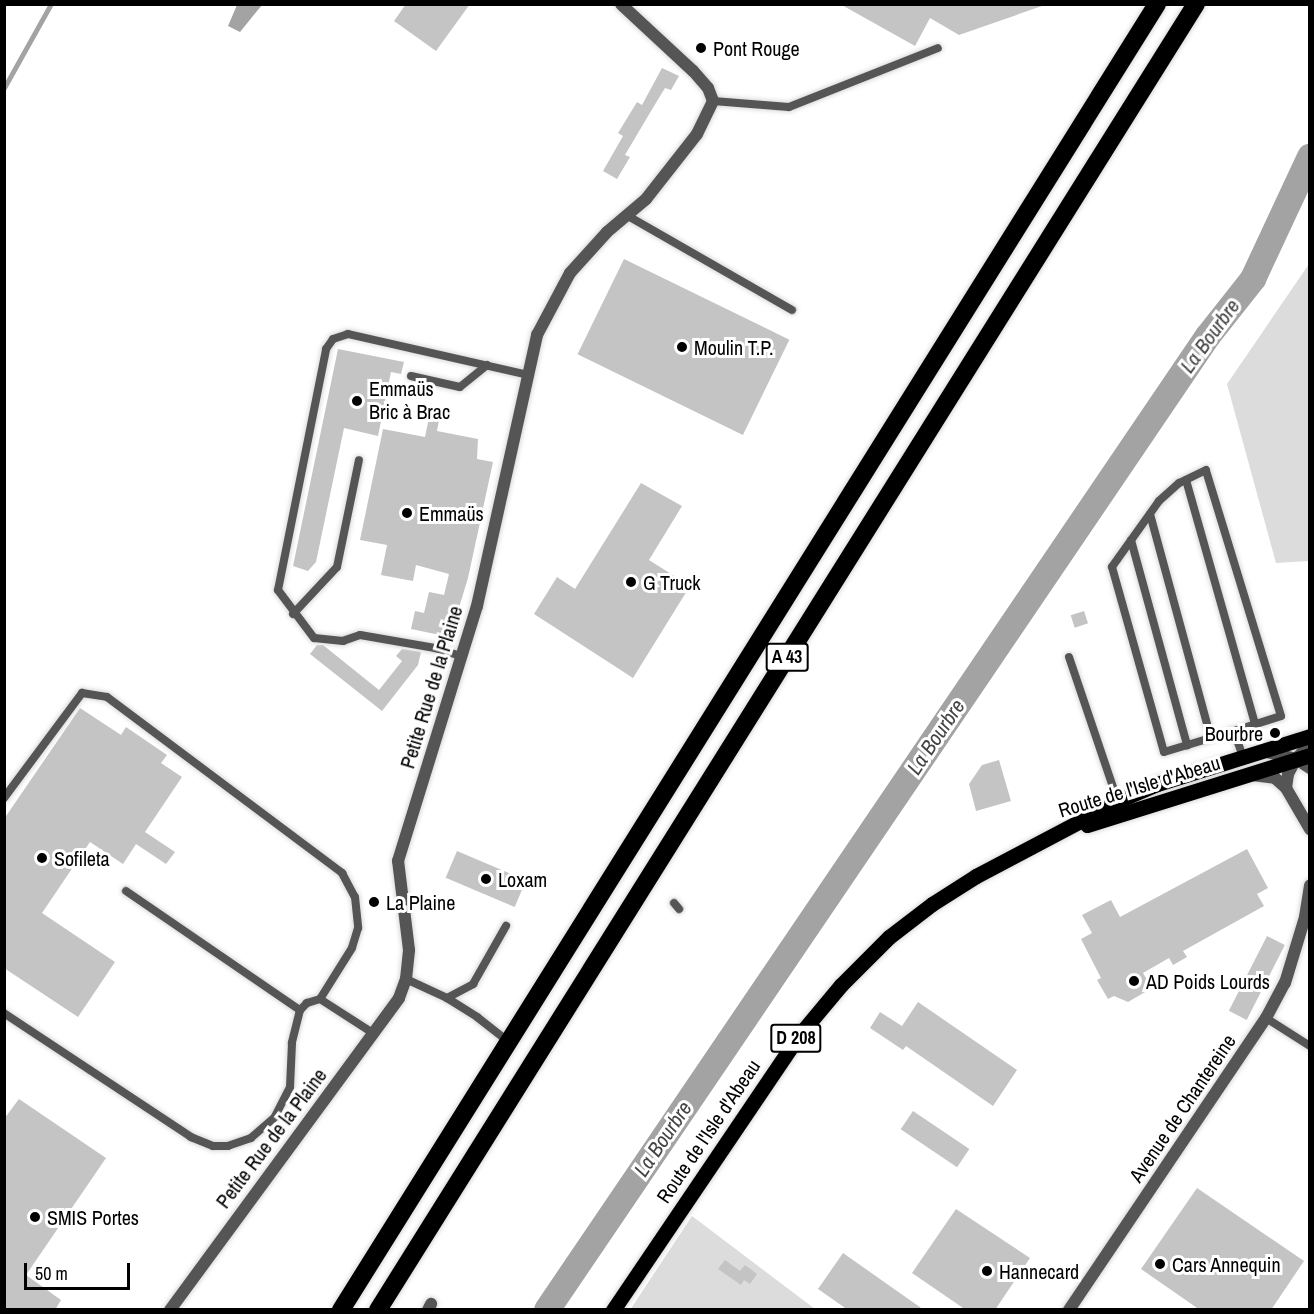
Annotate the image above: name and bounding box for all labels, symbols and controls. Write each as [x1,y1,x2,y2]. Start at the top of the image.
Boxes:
place label: Pont Rouge [713,36,800,60]
marker: Pont Rouge [694,41,708,55]
water label: La Bourbre [1175,294,1245,378]
place label: Moulin T.P. [694,335,774,359]
marker: Moulin T.P. [675,340,689,354]
place label: Emmaüs Bric à Brac [369,377,450,424]
marker: Emmaüs Bric à Brac [350,394,364,408]
place label: Emmaüs [419,501,484,525]
marker: Emmaüs [400,506,414,520]
place label: G Truck [643,570,701,594]
marker: G Truck [624,575,638,589]
street label: Petite Rue de la Plaine [395,603,467,771]
road number: A 43 [764,642,810,672]
water label: La Bourbre [902,695,970,779]
place label: Bourbre [1205,721,1263,745]
marker: Bourbre [1268,726,1282,740]
street label: Route de l'Isle d'Abeau [1055,750,1223,822]
place label: Sofileta [54,846,110,870]
marker: Sofileta [35,851,49,865]
place label: Loxam [498,867,547,891]
marker: Loxam [479,872,493,886]
place label: La Plaine [386,890,455,914]
marker: La Plaine [367,895,381,909]
place label: AD Poids Lourds [1146,969,1270,993]
marker: AD Poids Lourds [1127,974,1141,988]
road number: D 208 [769,1023,823,1053]
street label: Avenue de Chantereine [1124,1030,1240,1186]
street label: Route de l'Isle d'Abeau [651,1055,765,1207]
street label: Petite Rue de la Plaine [211,1063,331,1213]
water label: La Bourbre [629,1097,697,1181]
place label: SMIS Portes [47,1205,139,1229]
marker: SMIS Portes [28,1210,42,1224]
scale bar [27,1251,134,1289]
place label: Cars Annequin [1172,1252,1281,1276]
marker: Cars Annequin [1153,1257,1167,1271]
place label: Hannecard [999,1259,1079,1283]
text: 50 m [35,1261,68,1286]
marker: Hannecard [980,1264,994,1278]

